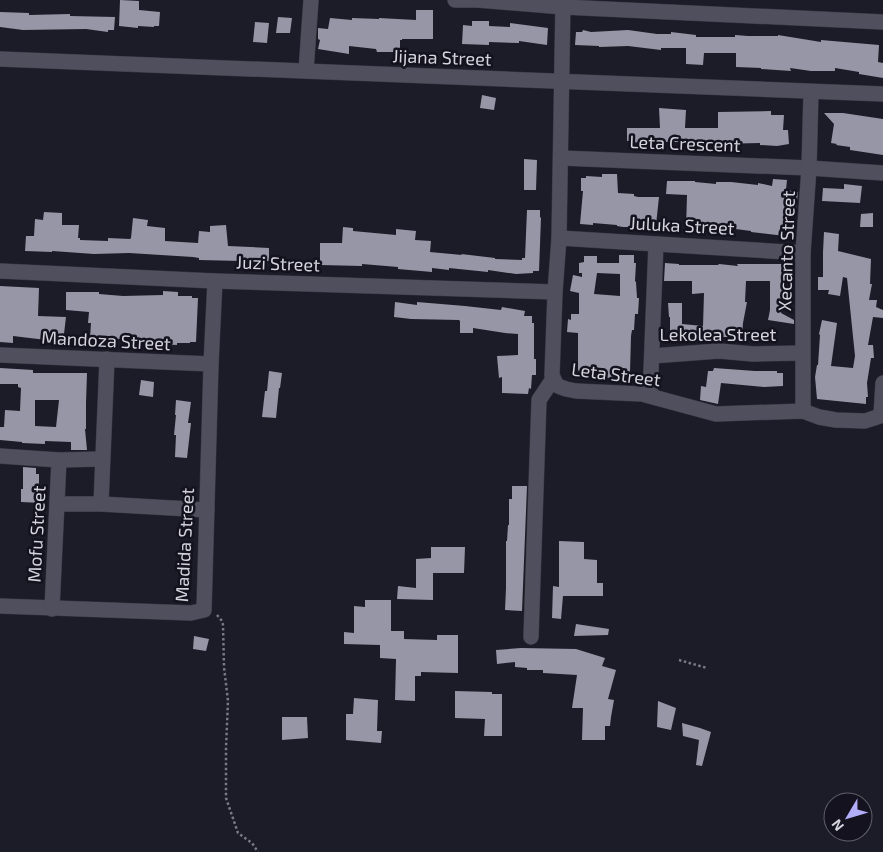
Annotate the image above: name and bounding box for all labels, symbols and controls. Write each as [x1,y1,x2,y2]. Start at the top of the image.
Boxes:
street label: Jijana Street [392,44,492,70]
street label: Leta Crescent [629,130,741,156]
street label: Xecanto Street [773,190,799,312]
street label: Juluka Street [629,211,735,239]
street label: Juzi Street [236,251,321,275]
street label: Lekolea Street [660,323,777,345]
street label: Mandoza Street [41,326,172,354]
street label: Leta Street [570,358,662,390]
street label: Mofu Street [22,485,50,583]
street label: Madida Street [170,487,198,603]
north arrow [823,792,873,842]
text: N [828,816,847,835]

